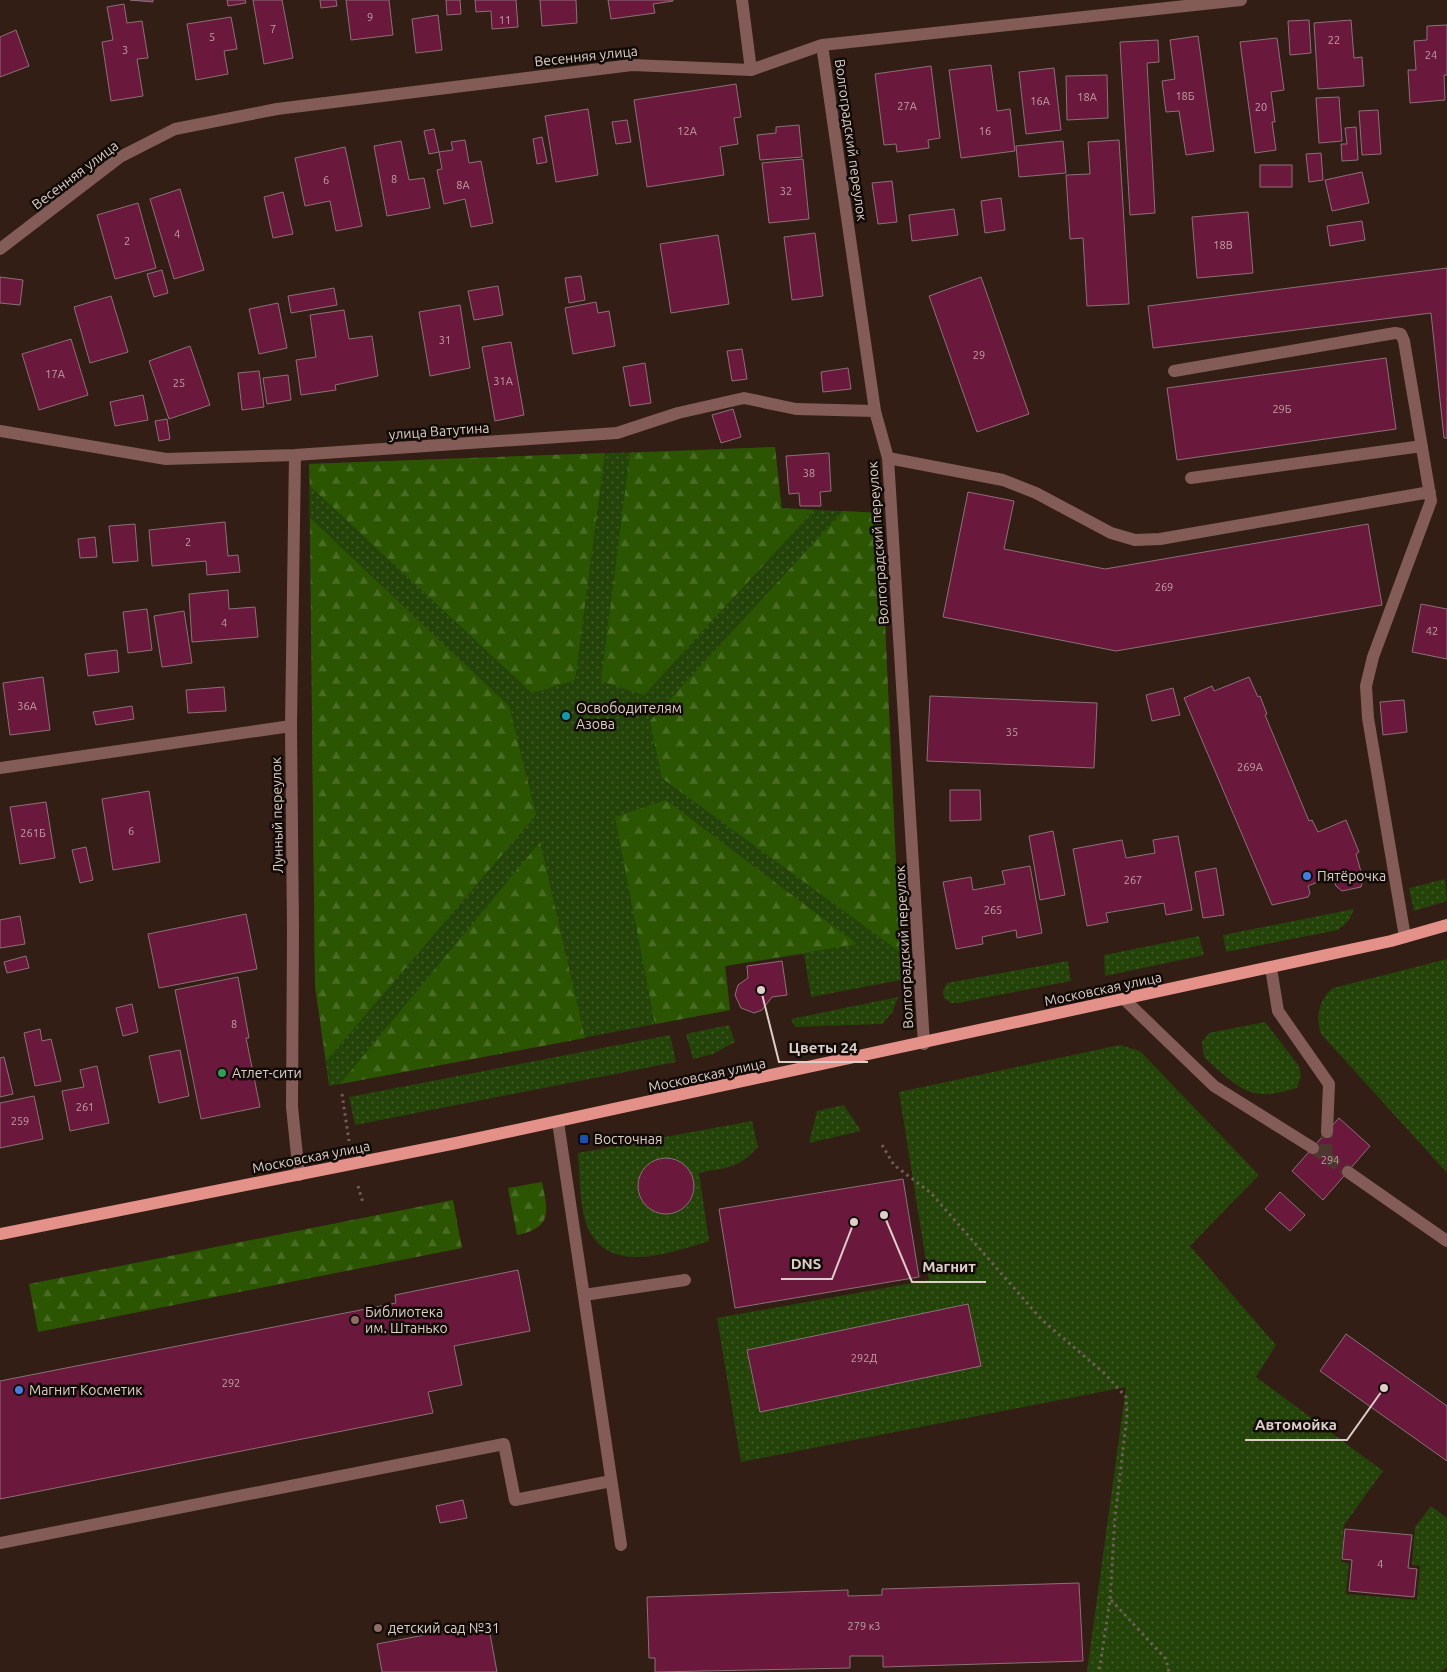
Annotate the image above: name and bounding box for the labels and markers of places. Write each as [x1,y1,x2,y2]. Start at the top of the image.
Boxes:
place label: Освободителям Азова [576,700,682,732]
marker: Освободителям Азова [560,710,572,722]
place label: Пятёрочка [1317,868,1386,884]
marker: Пятёрочка [1301,870,1313,882]
callout: Цветы 24 [779,1032,868,1062]
place label: Атлет-сити [232,1065,302,1081]
marker: Атлет-сити [216,1067,228,1079]
place label: Восточная [594,1131,662,1147]
marker: Восточная [578,1133,590,1145]
callout: DNS [781,1249,832,1279]
callout: Магнит [912,1252,986,1282]
place label: Библиотека им. Штанько [365,1304,448,1336]
marker: Библиотека им. Штанько [349,1314,361,1326]
place label: Магнит Косметик [29,1382,143,1398]
marker: Магнит Косметик [13,1384,25,1396]
callout: Автомойка [1245,1410,1347,1440]
place label: детский сад №31 [388,1620,500,1636]
marker: детский сад №31 [372,1622,384,1634]

